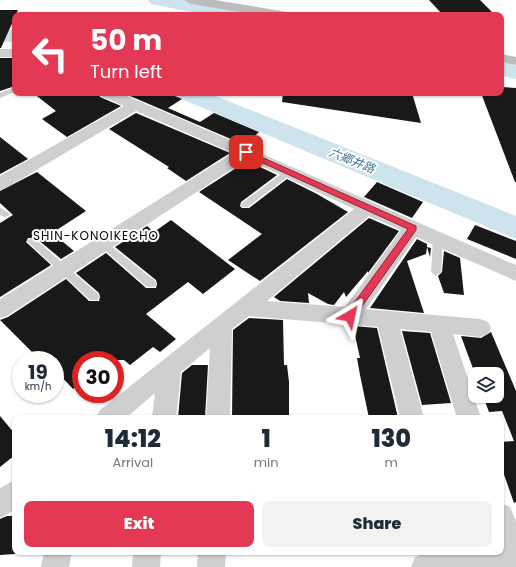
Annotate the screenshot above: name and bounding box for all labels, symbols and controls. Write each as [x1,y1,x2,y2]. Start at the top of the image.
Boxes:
text: 50 m [90,21,162,60]
icon: left [24,28,76,80]
text: Turn left [90,59,162,84]
pin [229,135,263,169]
icon: arrive [235,141,257,163]
water label: 六郷井路 [327,143,378,177]
district label: SHIN-KONOIKECHO [33,227,159,244]
position arrow [329,295,371,337]
speed limit sign: 30 [72,351,124,403]
text: 19 [28,358,48,386]
map controls [468,367,504,403]
button: layers [468,367,504,403]
text: km/h [25,379,51,394]
text: 14:12 [105,422,161,455]
text: 1 [262,422,271,455]
text: 130 [371,422,411,455]
text: Arrival [112,453,153,472]
text: min [254,453,279,472]
text: m [385,453,398,472]
button: Exit [24,501,254,547]
button: Share [262,501,492,547]

